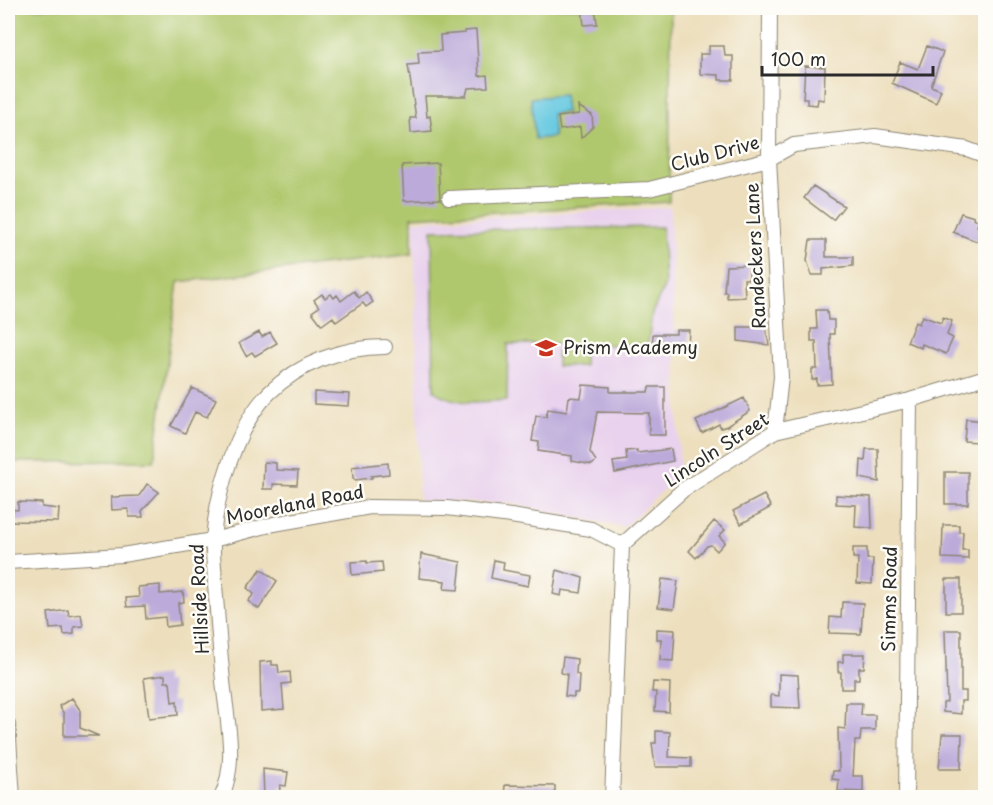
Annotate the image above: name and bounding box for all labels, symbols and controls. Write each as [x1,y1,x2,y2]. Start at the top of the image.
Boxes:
scale bar [762,39,933,77]
text: 100 m [771,45,826,72]
street label: Club Drive [667,128,762,177]
street label: Randeckers Lane [737,182,772,330]
place label: Prism Academy [563,333,698,360]
school or university icon: Prism Academy [534,336,558,360]
street label: Lincoln Street [659,405,774,493]
street label: Mooreland Road [223,477,366,530]
street label: Hillside Road [182,543,215,655]
street label: Simms Road [874,546,903,652]

